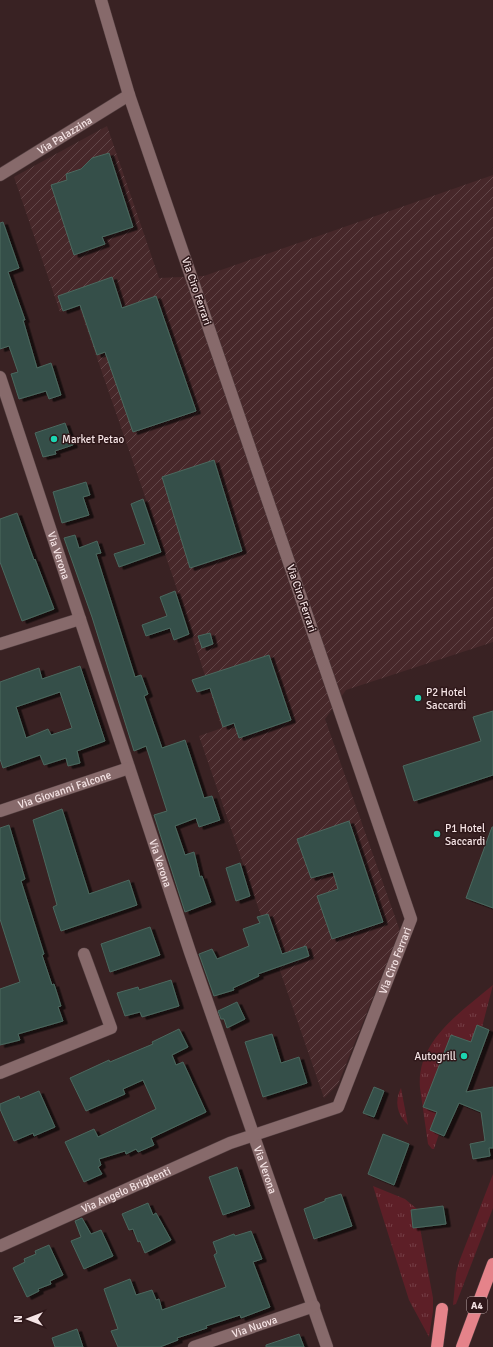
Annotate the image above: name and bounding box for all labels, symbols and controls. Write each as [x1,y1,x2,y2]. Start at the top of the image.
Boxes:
street label: Via Palazzina [35,113,95,157]
street label: Via Ciro Ferrari [179,256,214,327]
place label: Market Petao [62,433,124,446]
marker: Market Petao [49,434,59,444]
street label: Via Verona [45,530,73,582]
street label: Via Ciro Ferrari [284,563,319,634]
place label: P2 Hotel Saccardi [426,686,466,712]
marker: P2 Hotel Saccardi [413,693,423,703]
street label: Via Giovanni Falcone [16,768,113,812]
place label: P1 Hotel Saccardi [445,822,485,848]
marker: P1 Hotel Saccardi [432,829,442,839]
street label: Via Verona [146,838,174,889]
street label: Via Ciro Ferrari [376,925,414,996]
place label: Autogrill [415,1050,456,1063]
marker: Autogrill [459,1051,469,1061]
street label: Via Verona [251,1144,279,1196]
street label: Via Angelo Brighenti [79,1164,173,1216]
road number: A4 [467,1297,487,1313]
north arrow [8,1299,48,1339]
street label: Via Nuova [230,1313,279,1341]
text: N [12,1315,25,1323]

